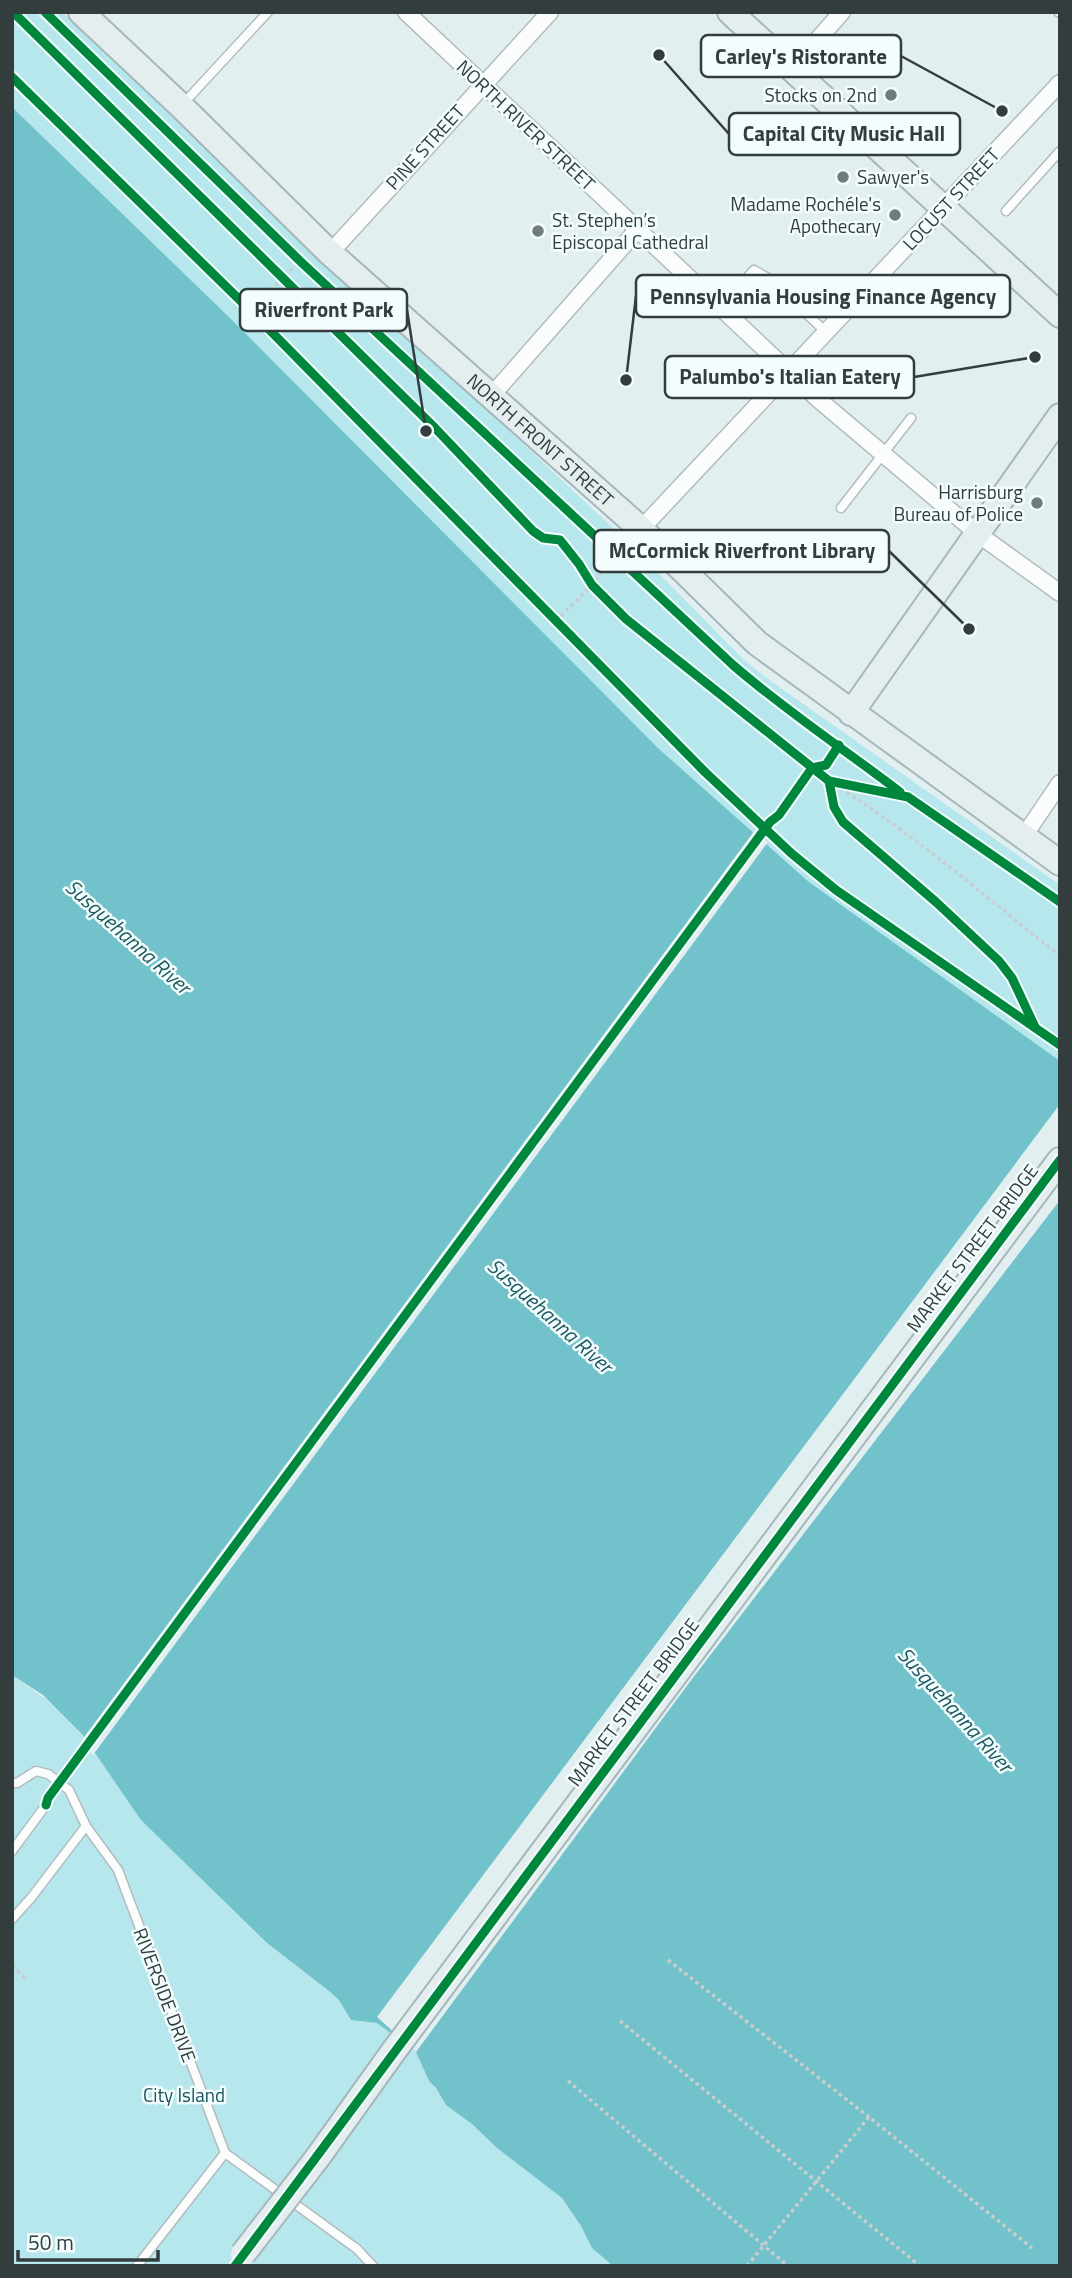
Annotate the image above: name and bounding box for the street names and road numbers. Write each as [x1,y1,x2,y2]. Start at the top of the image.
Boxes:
street label: NORTH RIVER STREET [450,52,602,197]
street label: PINE STREET [378,97,471,196]
street label: LOCUST STREET [895,141,1006,257]
street label: NORTH FRONT STREET [461,366,621,513]
street label: MARKET STREET BRIDGE [899,1157,1045,1338]
street label: MARKET STREET BRIDGE [560,1611,706,1792]
street label: RIVERSIDE DRIVE [127,1923,204,2066]

